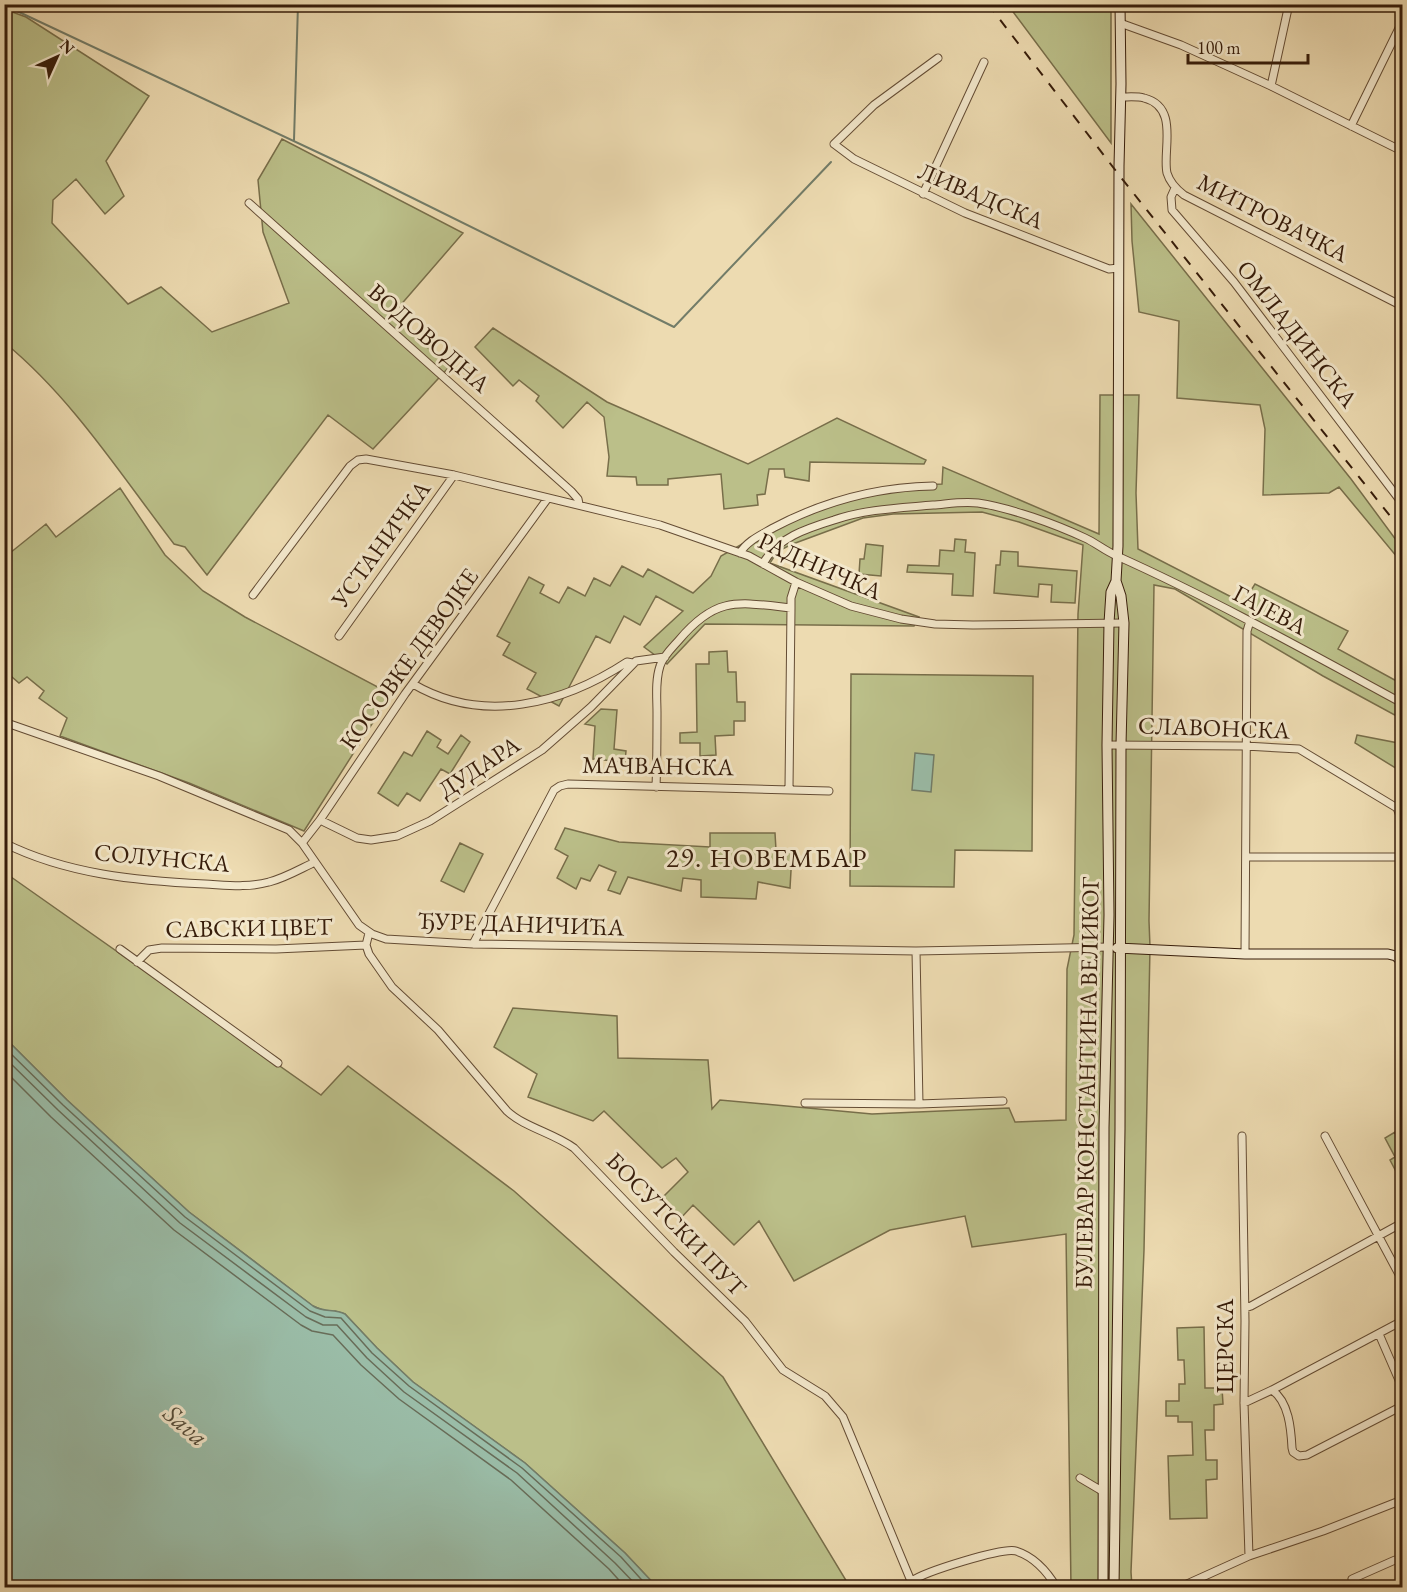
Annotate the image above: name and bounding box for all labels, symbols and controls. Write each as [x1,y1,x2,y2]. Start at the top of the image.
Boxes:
north arrow [27,27,87,87]
scale bar [1188,27,1308,65]
text: N [55,35,79,59]
text: 100 m [1197,36,1241,59]
street label: ЛИВАДСКА [914,155,1049,236]
street label: МИТРОВАЧКА [1192,166,1354,269]
street label: ОМЛАДИНСКА [1230,254,1365,414]
street label: ВОДОВОДНА [362,276,497,399]
street label: УСТАНИЧКА [324,474,437,614]
street label: РАДНИЧКА [754,525,887,607]
street label: КОСОВКЕ ДЕВОЈКЕ [332,562,485,756]
street label: ГАЈЕВА [1228,577,1313,642]
street label: СЛАВОНСКА [1137,709,1291,746]
street label: ДУДАРА [432,728,526,805]
street label: МАЧВАНСКА [582,749,735,782]
street label: СОЛУНСКА [93,836,232,879]
district label: 29. НОВЕМБАР [666,840,868,875]
street label: БУЛЕВАР КОНСТАНТИНА ВЕЛИКОГ [1067,876,1106,1289]
street label: ЂУРЕ ДАНИЧИЋА [417,904,625,943]
street label: САВСКИ ЦВЕТ [165,911,334,944]
street label: БОСУТСКИ ПУТ [600,1145,754,1303]
street label: ЦЕРСКА [1209,1298,1240,1393]
water label: Sava [156,1396,215,1454]

